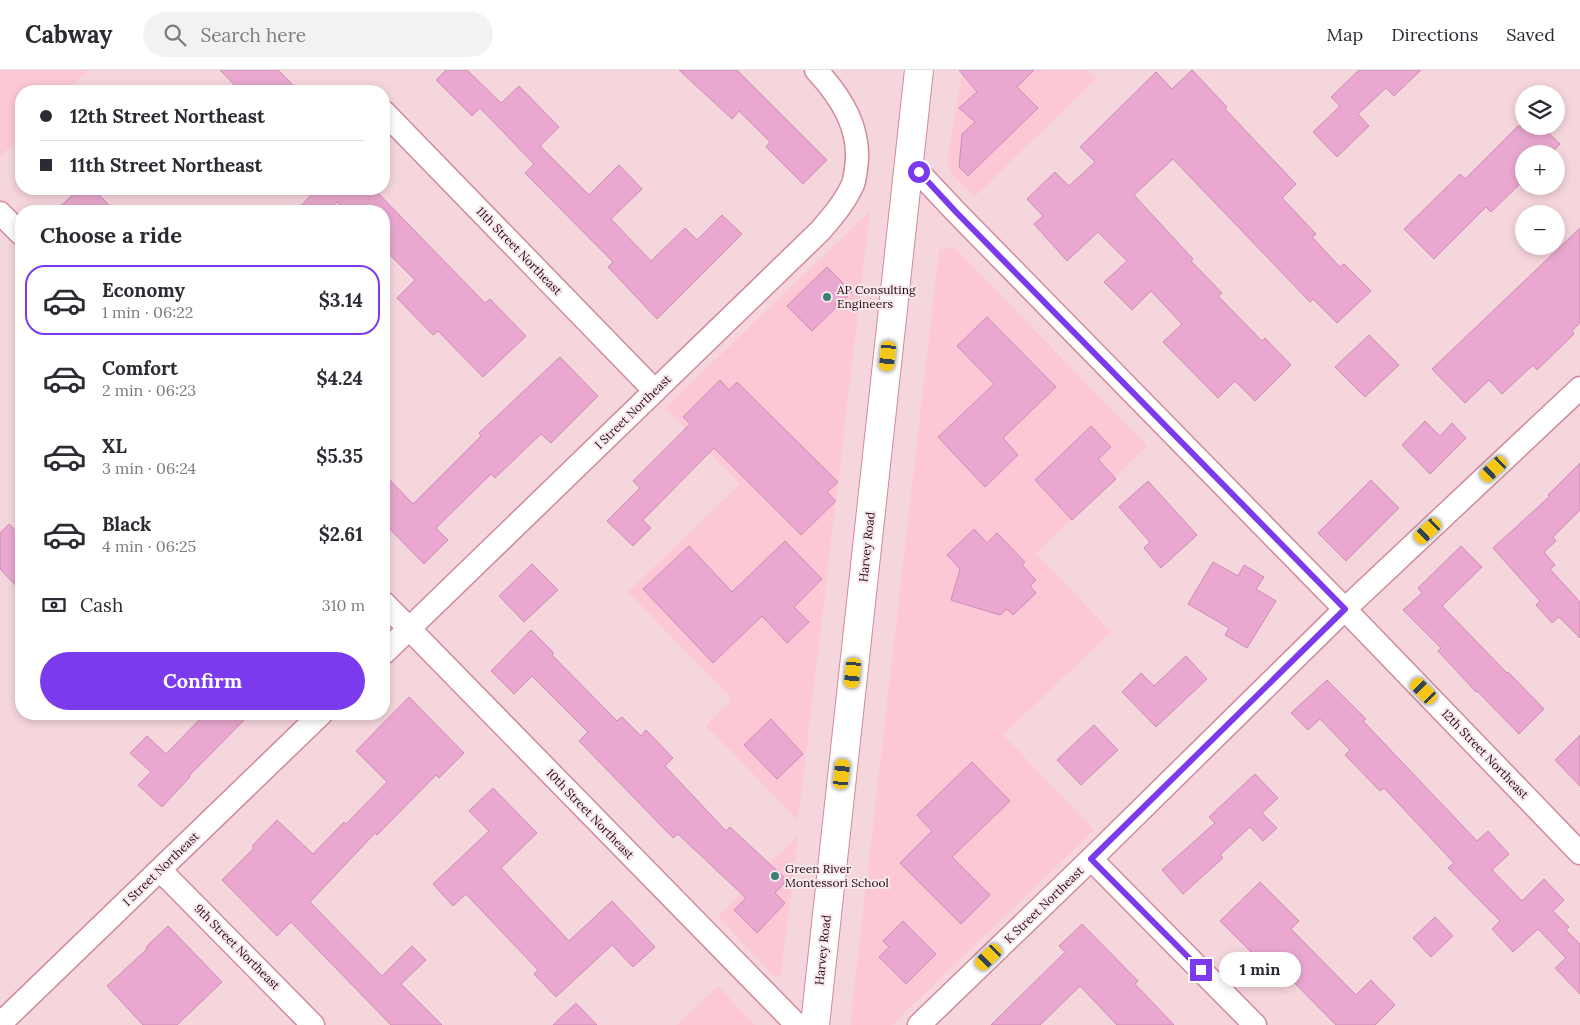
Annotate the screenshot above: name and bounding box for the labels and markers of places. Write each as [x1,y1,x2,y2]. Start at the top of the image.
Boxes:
place label: AP Consulting Engineers [836,282,916,311]
marker: AP Consulting Engineers [821,291,833,303]
place label: Green River Montessori School [785,861,889,890]
marker: Green River Montessori School [769,870,781,882]

